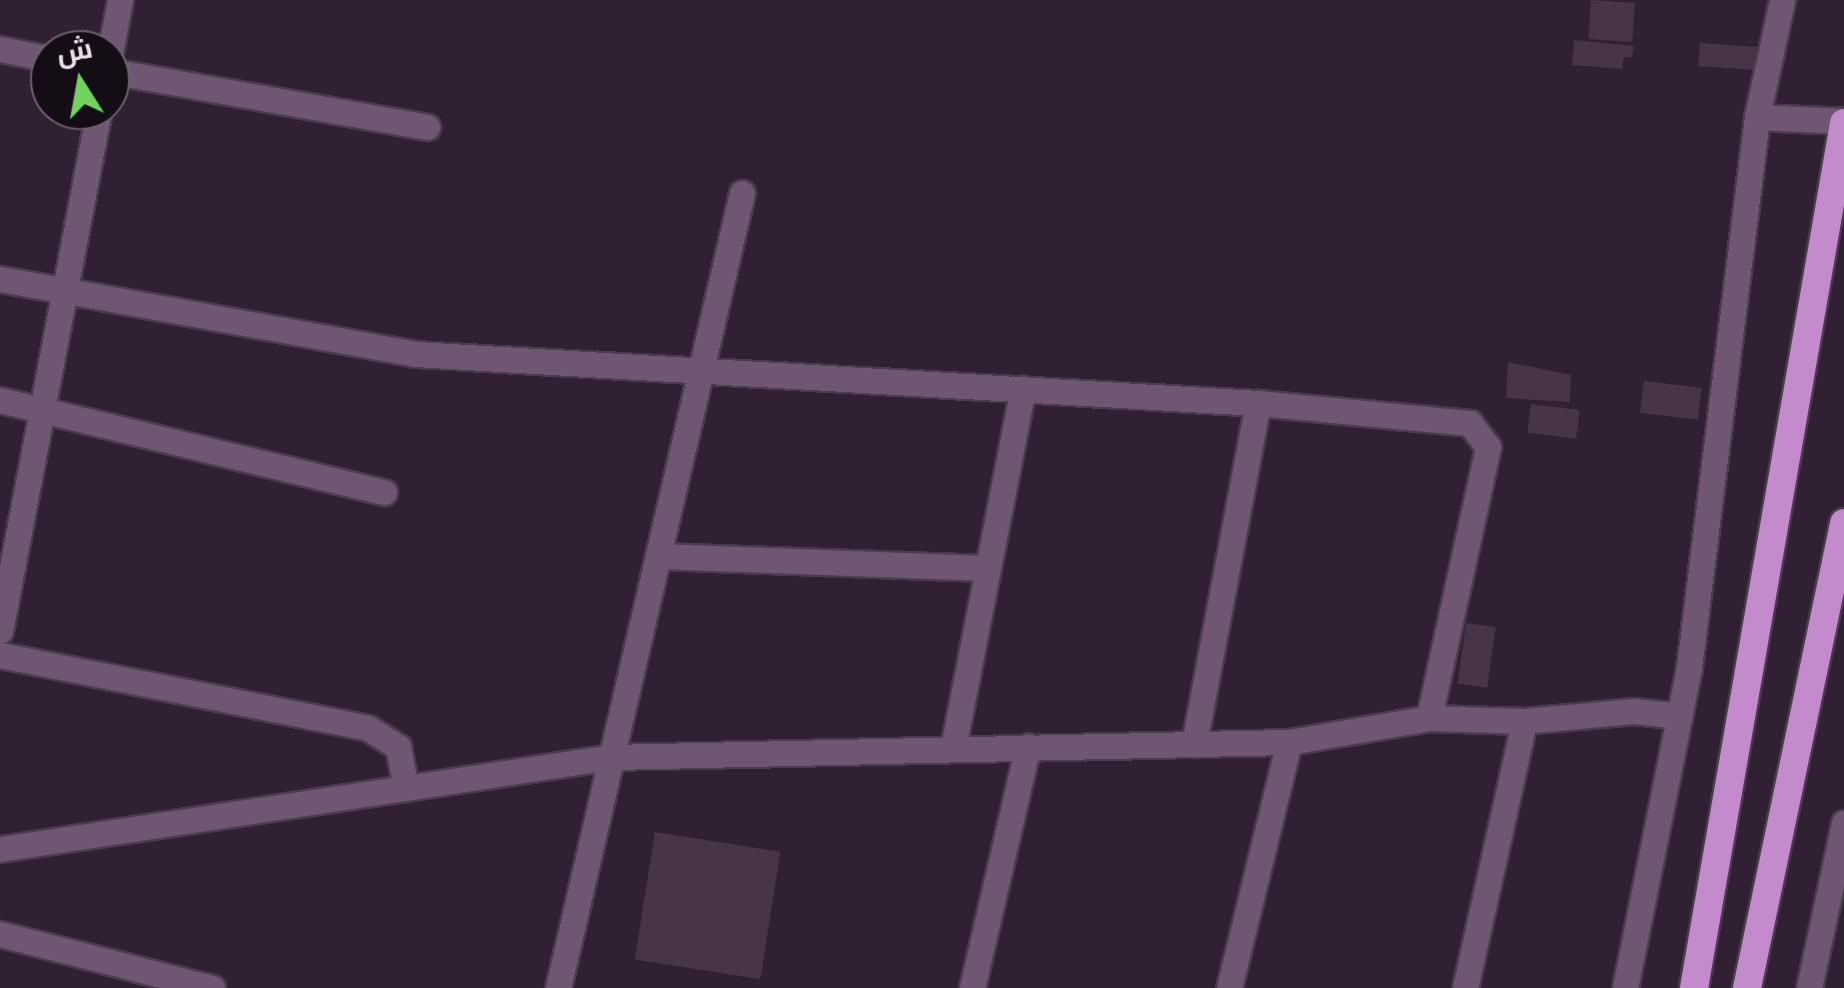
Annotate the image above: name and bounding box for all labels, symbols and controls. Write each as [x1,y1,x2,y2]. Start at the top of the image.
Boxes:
north arrow [30,30,130,130]
text: ش [54,35,95,70]

